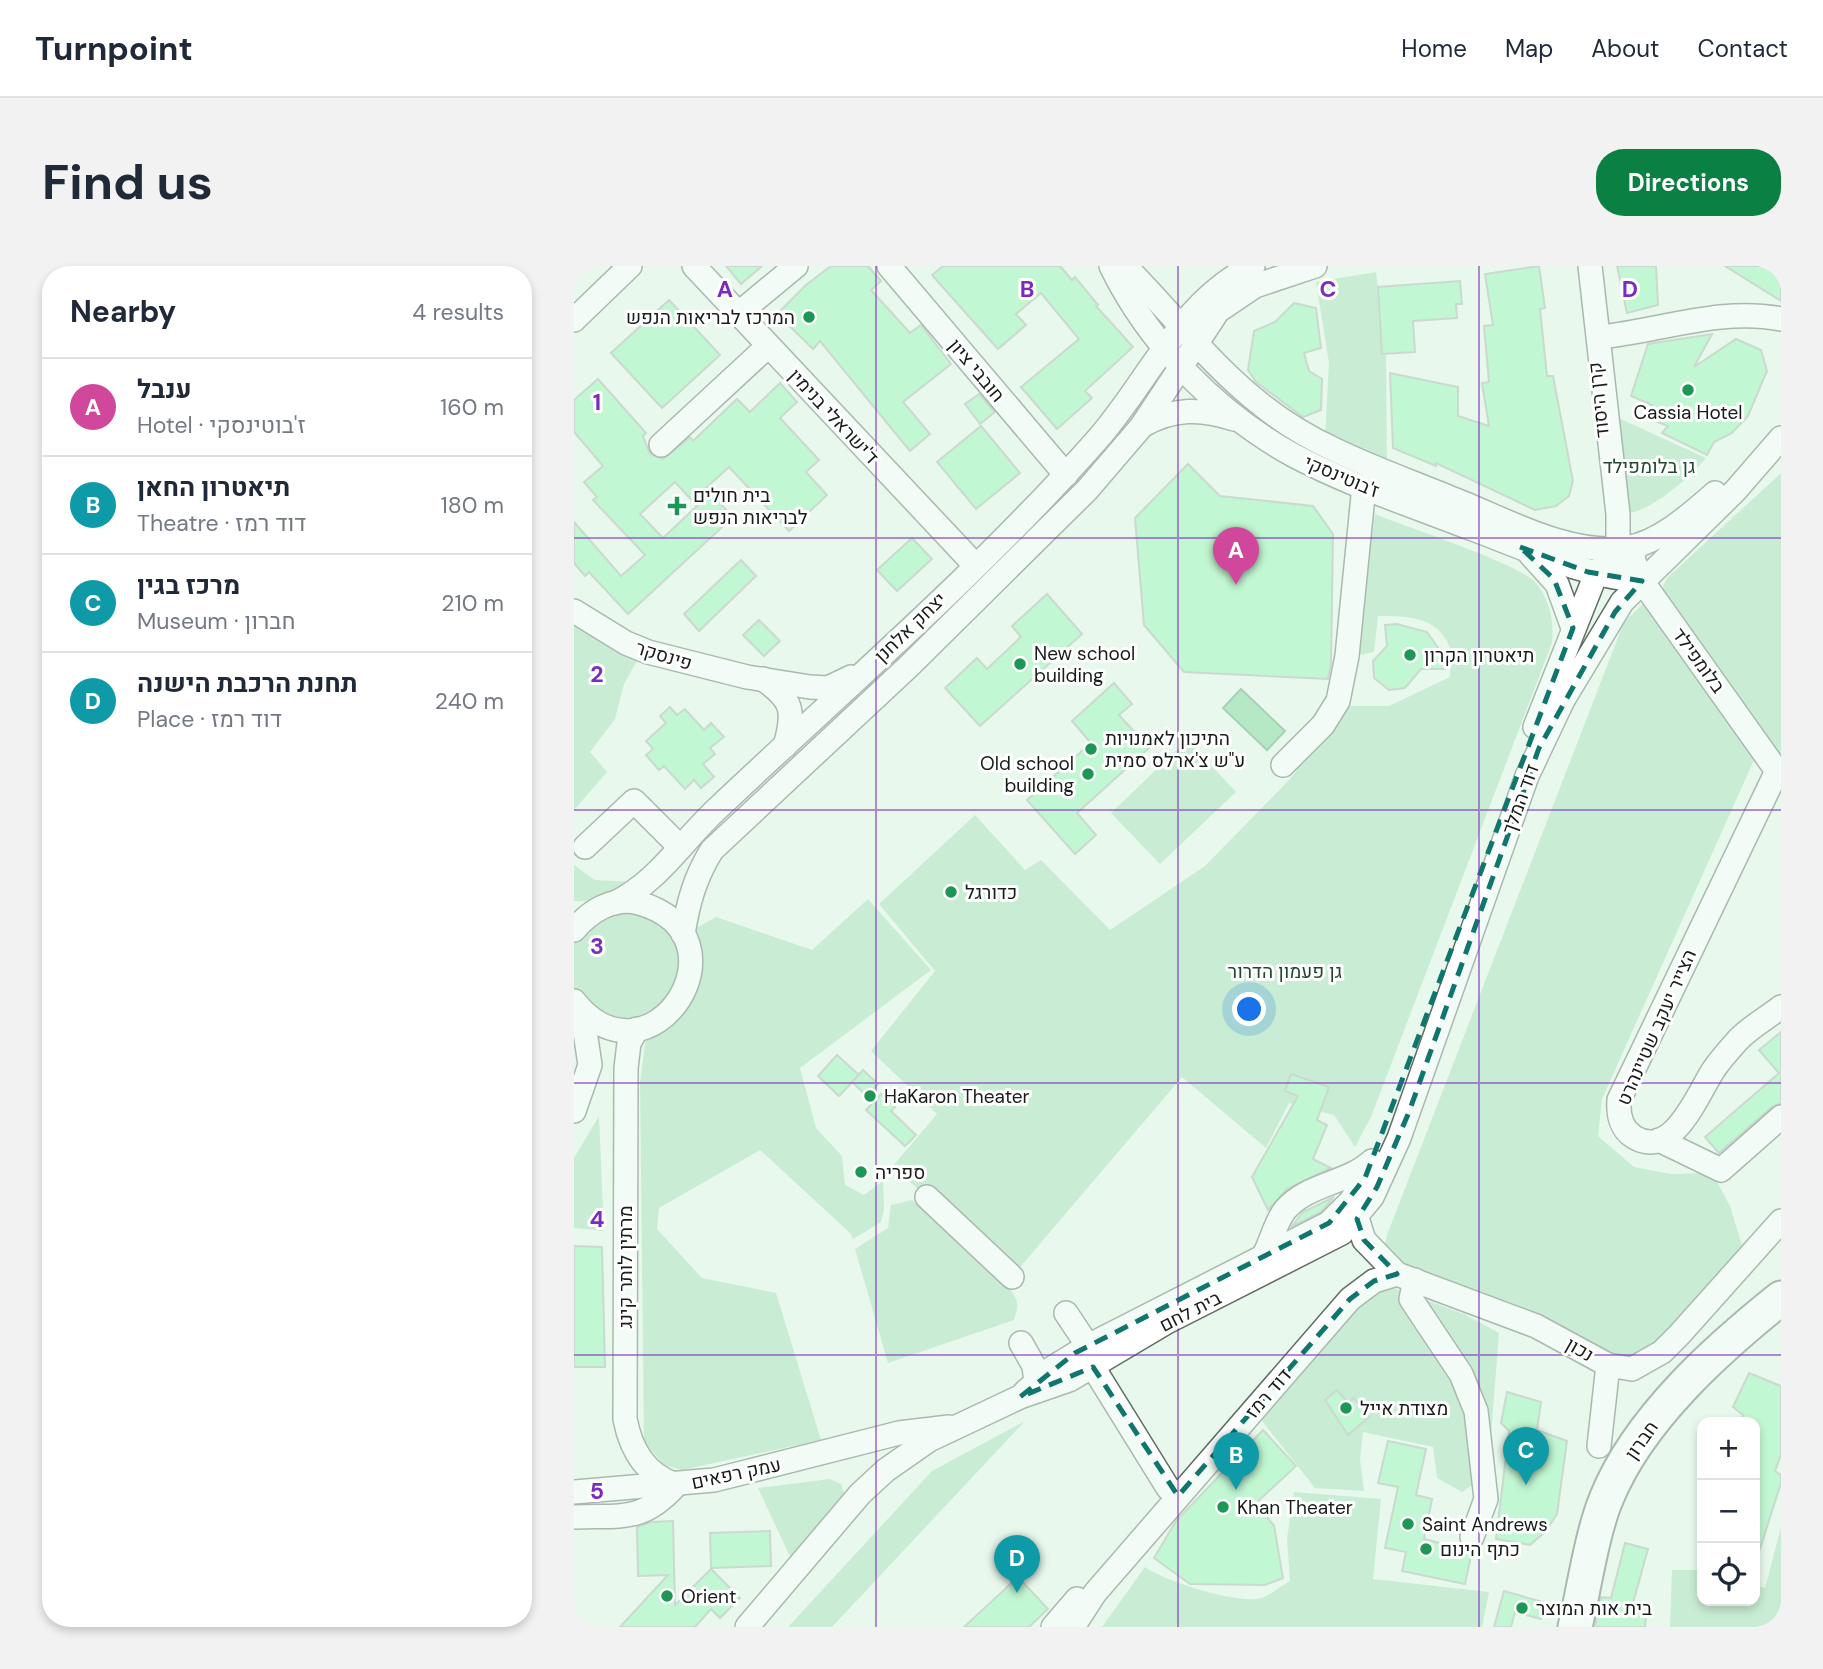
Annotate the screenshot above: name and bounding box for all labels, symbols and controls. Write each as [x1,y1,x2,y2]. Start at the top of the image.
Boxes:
text: Turnpoint [35,27,193,70]
text: Home [1401,33,1467,64]
text: Map [1505,33,1553,64]
text: About [1591,33,1660,64]
text: Contact [1698,33,1788,64]
button: Directions [1596,149,1781,216]
text: Find us [42,150,213,214]
text: A [717,274,733,304]
text: B [1020,274,1034,304]
text: C [1320,274,1336,304]
text: D [1622,274,1638,304]
text: Nearby [70,292,176,331]
text: 4 results [412,297,504,327]
place label: המרכז לבריאות הנפש [626,305,795,330]
marker: המרכז לבריאות הנפש [801,309,817,325]
street label: חובבי ציון [943,334,1010,407]
street label: קרן היסוד [1582,361,1615,439]
street label: ד'ישראלי בנימין [783,363,884,469]
text: ענבל [137,372,192,406]
marker: Cassia Hotel [1680,382,1696,398]
text: 1 [593,387,601,417]
text: A [85,392,101,422]
text: 160 m [440,392,504,422]
place label: Cassia Hotel [1633,400,1743,425]
text: Hotel · ז'בוטינסקי [137,410,306,440]
street label: ז'בוטינסקי [1300,449,1383,504]
park label: גן בלומפילד [1603,454,1695,479]
text: תיאטרון החאן [137,470,290,504]
place label: בית חולים לבריאות הנפש [693,483,808,530]
text: B [86,490,100,520]
text: 180 m [440,490,504,520]
marker: בית חולים לבריאות הנפש [667,496,687,516]
text: Theatre · דוד רמז [137,508,306,538]
pin: A [1213,527,1259,585]
text: מרכז בגין [137,568,240,602]
street label: יצחק אלחנן [869,587,952,668]
text: C [85,588,101,618]
text: 210 m [441,588,504,618]
text: Museum · חברון [137,606,295,636]
street label: בלומפילד [1667,623,1731,698]
street label: פינסקר [633,635,695,676]
place label: New school building [1034,641,1135,688]
place label: תיאטרון הקרון [1424,643,1534,668]
marker: תיאטרון הקרון [1402,647,1418,663]
marker: New school building [1012,656,1028,672]
text: 2 [590,659,604,689]
text: תחנת הרכבת הישנה [137,666,357,700]
text: D [85,686,101,716]
text: 240 m [435,686,504,716]
text: Place · דוד רמז [137,704,282,734]
place label: התיכון לאמנויות ע"ש צ'ארלס סמית [1105,726,1245,773]
marker: התיכון לאמנויות ע"ש צ'ארלס סמית [1083,741,1099,757]
place label: Old school building [980,751,1074,798]
street label: דוד המלך [1496,761,1545,838]
marker: Old school building [1080,766,1096,782]
place label: כדורגל [965,880,1017,905]
marker: כדורגל [943,884,959,900]
text: 3 [590,931,604,961]
street label: הצייר יעקב שטיינהרט [1611,945,1702,1109]
park label: גן פעמון הדרור [1228,959,1342,984]
your location [1232,992,1266,1026]
place label: HaKaron Theater [884,1084,1030,1109]
marker: HaKaron Theater [862,1088,878,1104]
place label: ספריה [875,1160,925,1185]
marker: ספריה [853,1164,869,1180]
text: 4 [590,1204,605,1234]
street label: מרתין לותר קינג [613,1206,638,1328]
street label: בית לחם [1155,1285,1225,1338]
street label: נכון [1561,1332,1598,1367]
street label: דוד רמז [1240,1363,1297,1424]
place label: מצודת אייל [1360,1396,1448,1421]
marker: מצודת אייל [1338,1400,1354,1416]
street label: חברון [1619,1416,1664,1465]
map controls [1697,1417,1760,1606]
button: + [1697,1417,1760,1480]
pin: C [1503,1427,1549,1485]
pin: B [1213,1432,1259,1490]
street label: עמק רפאים [689,1452,783,1495]
text: 5 [590,1476,604,1506]
button: − [1697,1480,1760,1543]
place label: Khan Theater [1237,1495,1353,1520]
marker: Khan Theater [1215,1499,1231,1515]
place label: Saint Andrews [1422,1512,1548,1537]
marker: Saint Andrews [1400,1516,1416,1532]
pin: D [994,1535,1040,1593]
place label: כתף הינום [1440,1537,1520,1562]
marker: כתף הינום [1418,1541,1434,1557]
button: locate [1697,1543,1760,1606]
place label: Orient [681,1584,736,1609]
marker: Orient [659,1588,675,1604]
place label: בית אות המוצר [1536,1596,1652,1621]
marker: בית אות המוצר [1514,1600,1530,1616]

